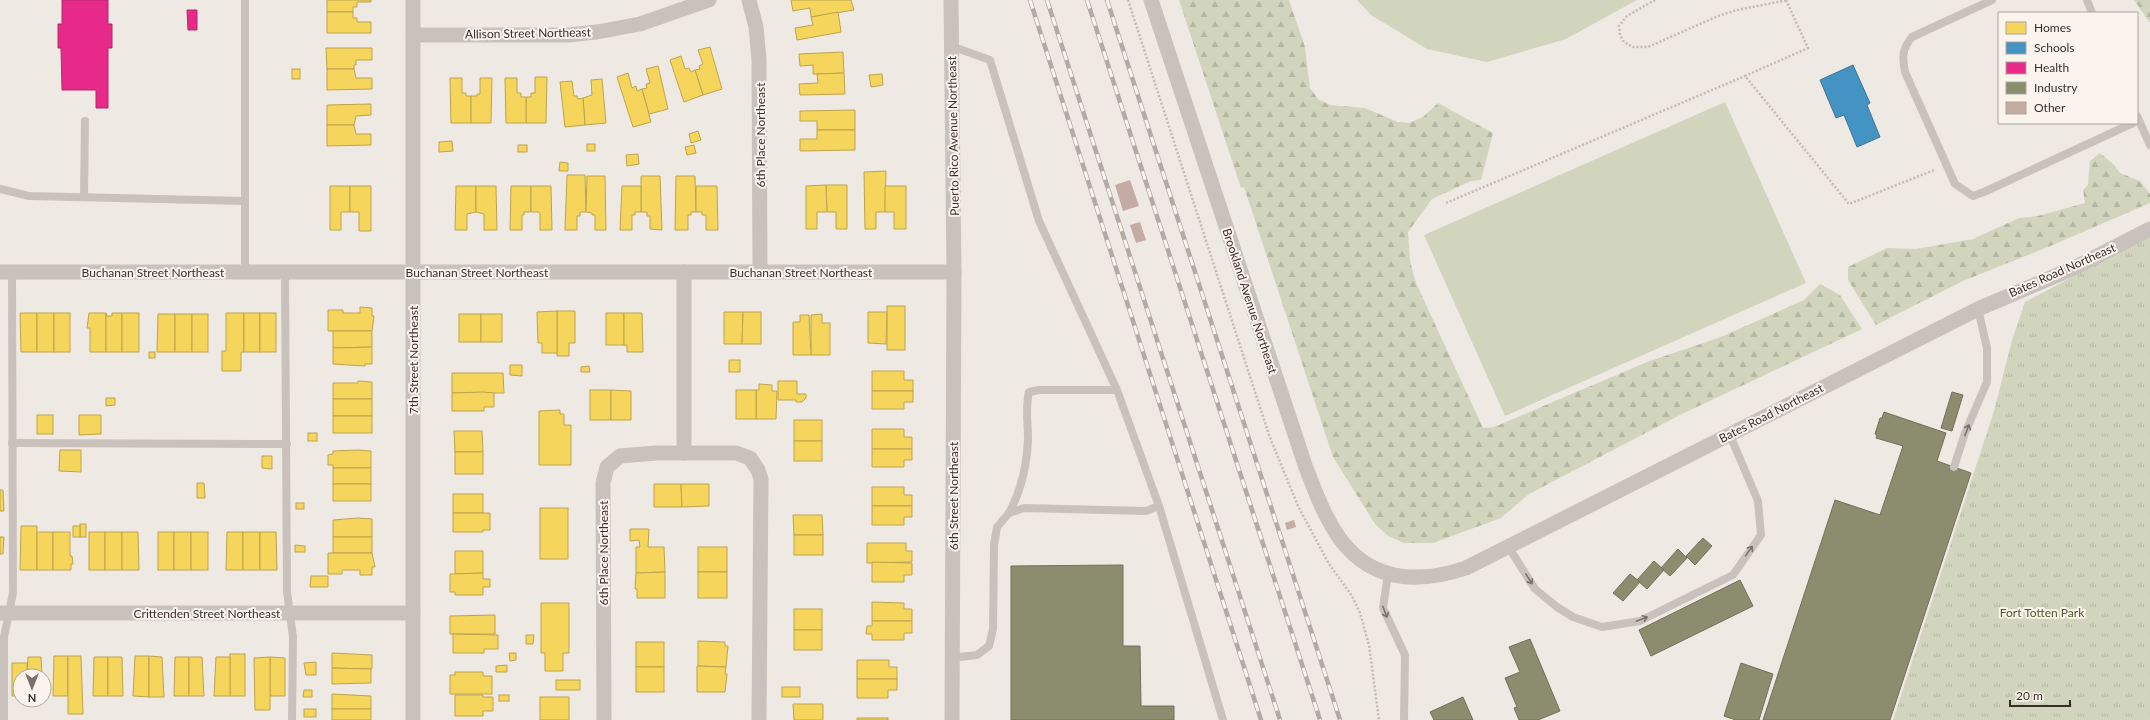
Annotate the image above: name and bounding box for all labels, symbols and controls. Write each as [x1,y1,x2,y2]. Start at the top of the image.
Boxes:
legend [1998,12,2138,124]
text: Homes [2034,20,2071,35]
street label: Allison Street Northeast [465,24,592,42]
text: Schools [2034,40,2075,55]
street label: Puerto Rico Avenue Northeast [944,55,962,216]
text: Health [2034,60,2069,75]
text: Industry [2034,80,2078,95]
street label: 6th Place Northeast [753,82,768,187]
text: Other [2034,100,2066,115]
street label: Brookland Avenue Northeast [1219,226,1281,376]
street label: Bates Road Northeast [2006,239,2118,300]
street label: Buchanan Street Northeast [82,265,225,280]
street label: Buchanan Street Northeast [406,265,549,280]
street label: Buchanan Street Northeast [730,265,873,280]
street label: 7th Street Northeast [406,305,421,414]
street label: Bates Road Northeast [1716,380,1826,446]
one-way arrow [1963,425,1971,437]
street label: 6th Street Northeast [946,441,961,550]
street label: 6th Place Northeast [596,500,611,605]
one-way arrow [1745,546,1753,557]
one-way arrow [1525,573,1533,584]
park label: Fort Totten Park [2000,605,2085,620]
street label: Crittenden Street Northeast [134,606,281,621]
one-way arrow [1382,606,1390,618]
one-way arrow [1635,614,1647,622]
north arrow [12,668,52,708]
scale bar [2010,682,2070,708]
text: 20 m [2016,688,2043,703]
text: N [28,692,36,705]

